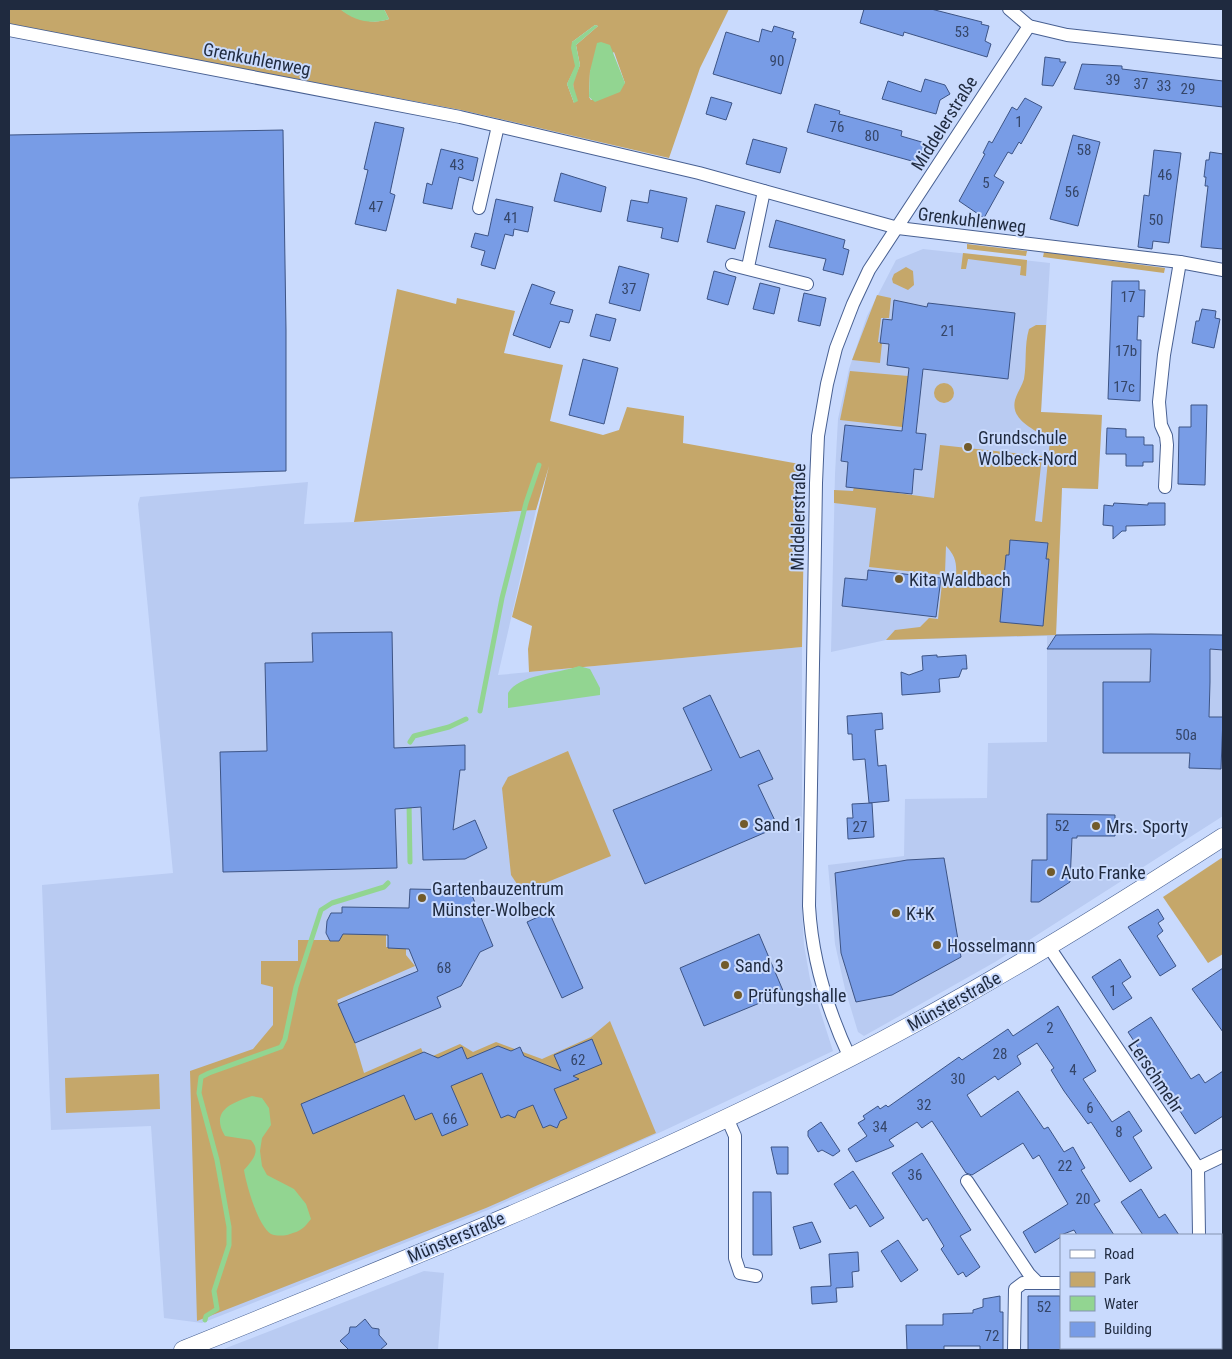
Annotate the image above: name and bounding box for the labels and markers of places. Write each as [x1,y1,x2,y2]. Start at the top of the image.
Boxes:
place label: Grundschule Wolbeck-Nord [978,427,1077,469]
marker: Grundschule Wolbeck-Nord [962,441,974,453]
place label: Kita Waldbach [909,569,1011,590]
marker: Kita Waldbach [893,573,905,585]
place label: Sand 1 [754,814,803,835]
place label: Mrs. Sporty [1106,816,1189,837]
marker: Sand 1 [738,818,750,830]
marker: Mrs. Sporty [1090,820,1102,832]
place label: Auto Franke [1061,862,1146,883]
marker: Auto Franke [1045,866,1057,878]
place label: Gartenbauzentrum Münster-Wolbeck [432,878,564,920]
marker: Gartenbauzentrum Münster-Wolbeck [416,892,428,904]
place label: K+K [906,903,935,924]
marker: K+K [890,907,902,919]
place label: Hosselmann [947,935,1036,956]
marker: Hosselmann [931,939,943,951]
place label: Sand 3 [735,955,784,976]
marker: Sand 3 [719,959,731,971]
place label: Prüfungshalle [748,985,846,1006]
marker: Prüfungshalle [732,989,744,1001]

